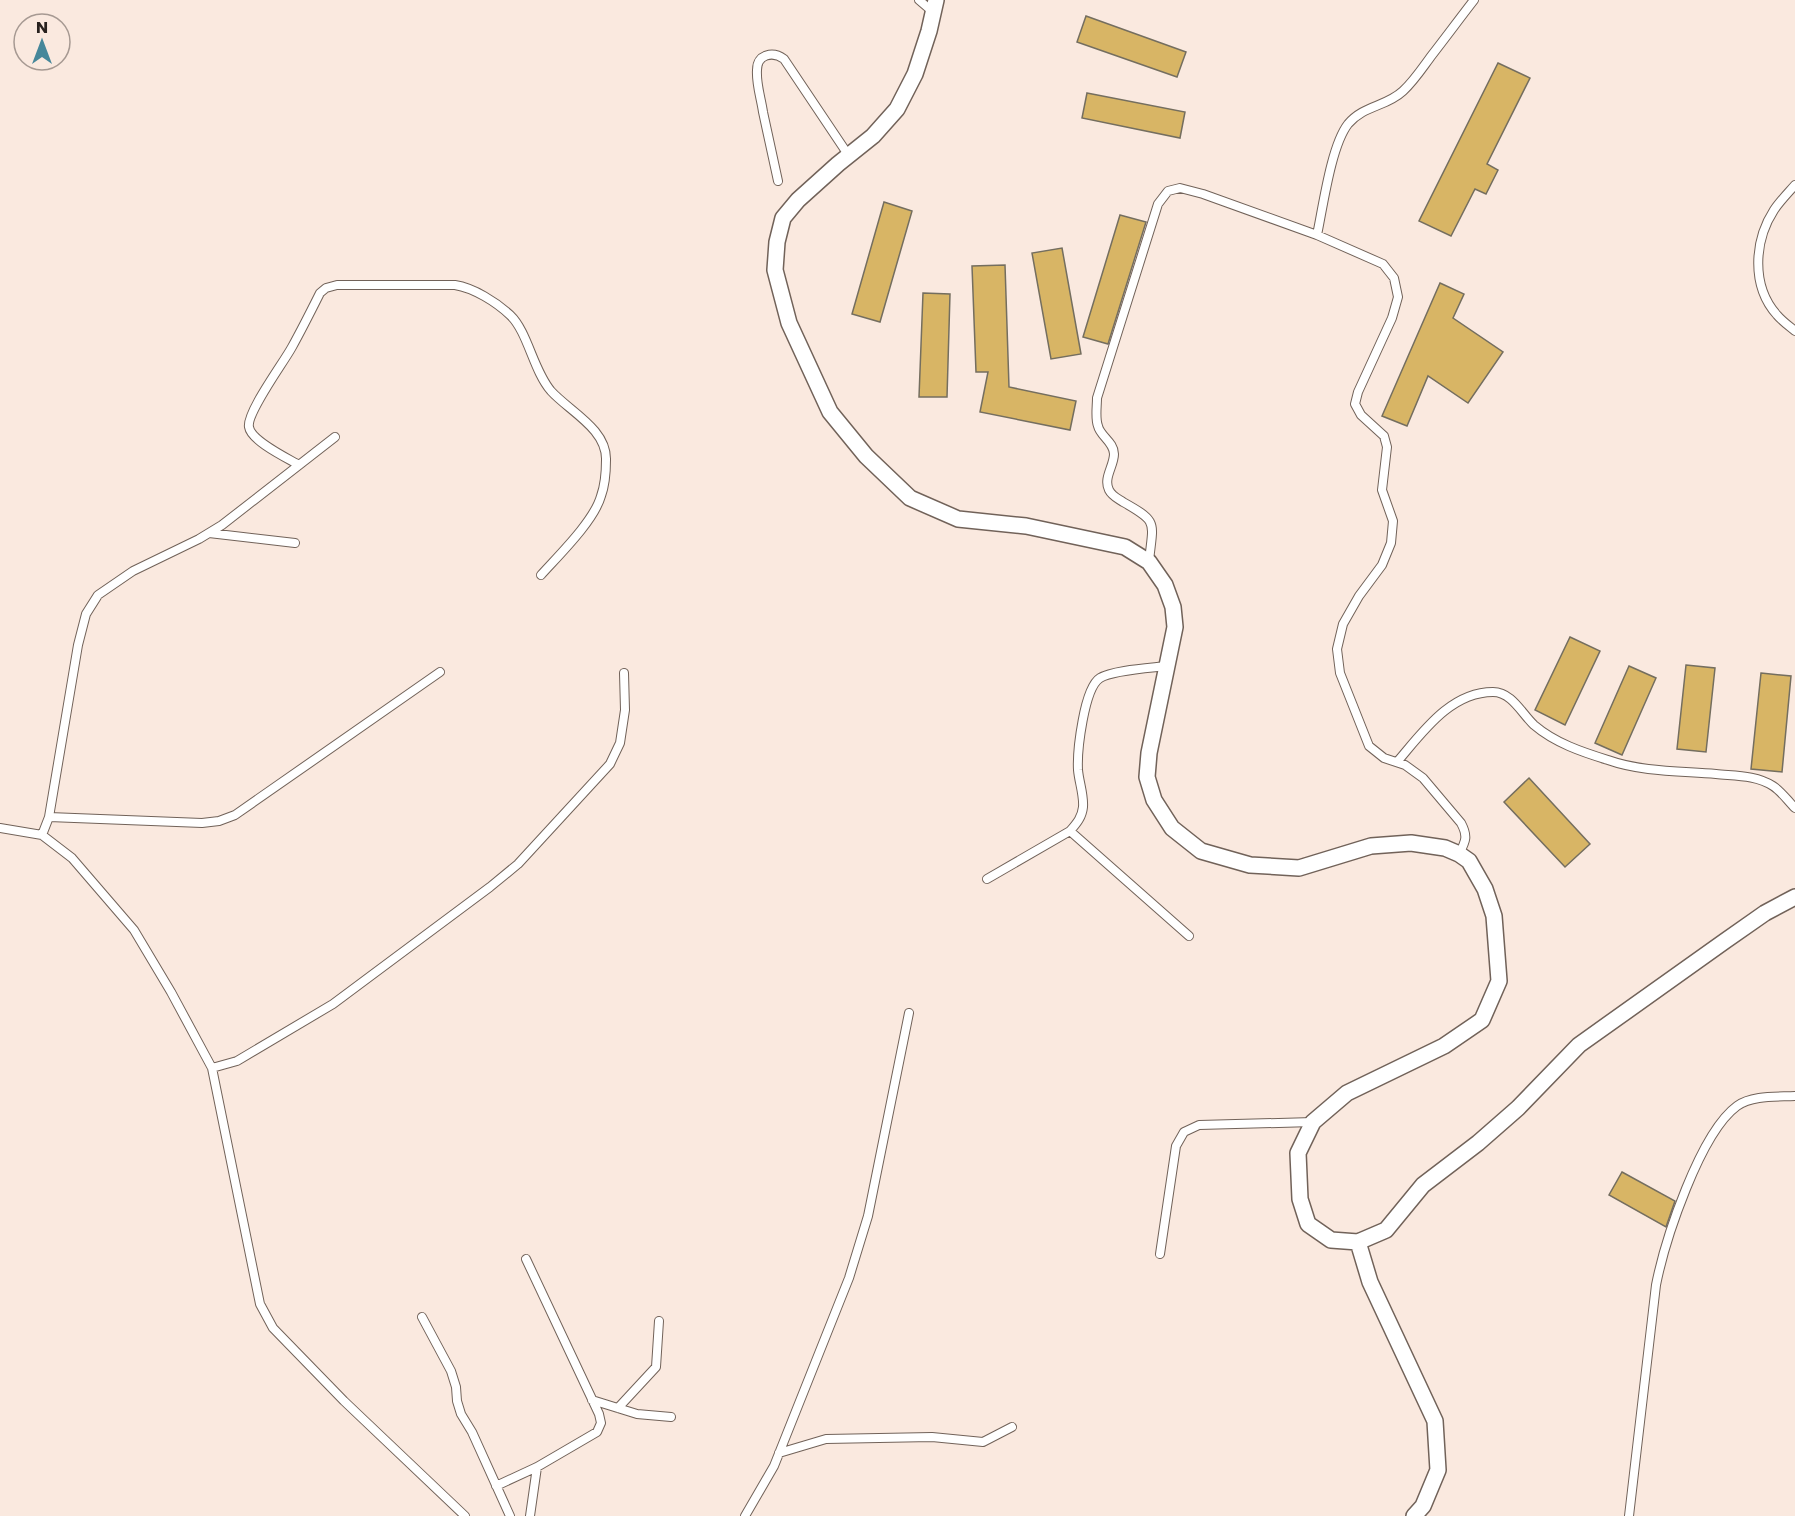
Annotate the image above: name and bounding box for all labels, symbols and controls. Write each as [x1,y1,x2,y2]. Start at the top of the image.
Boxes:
north arrow [12,12,72,72]
text: N [36,16,48,39]

